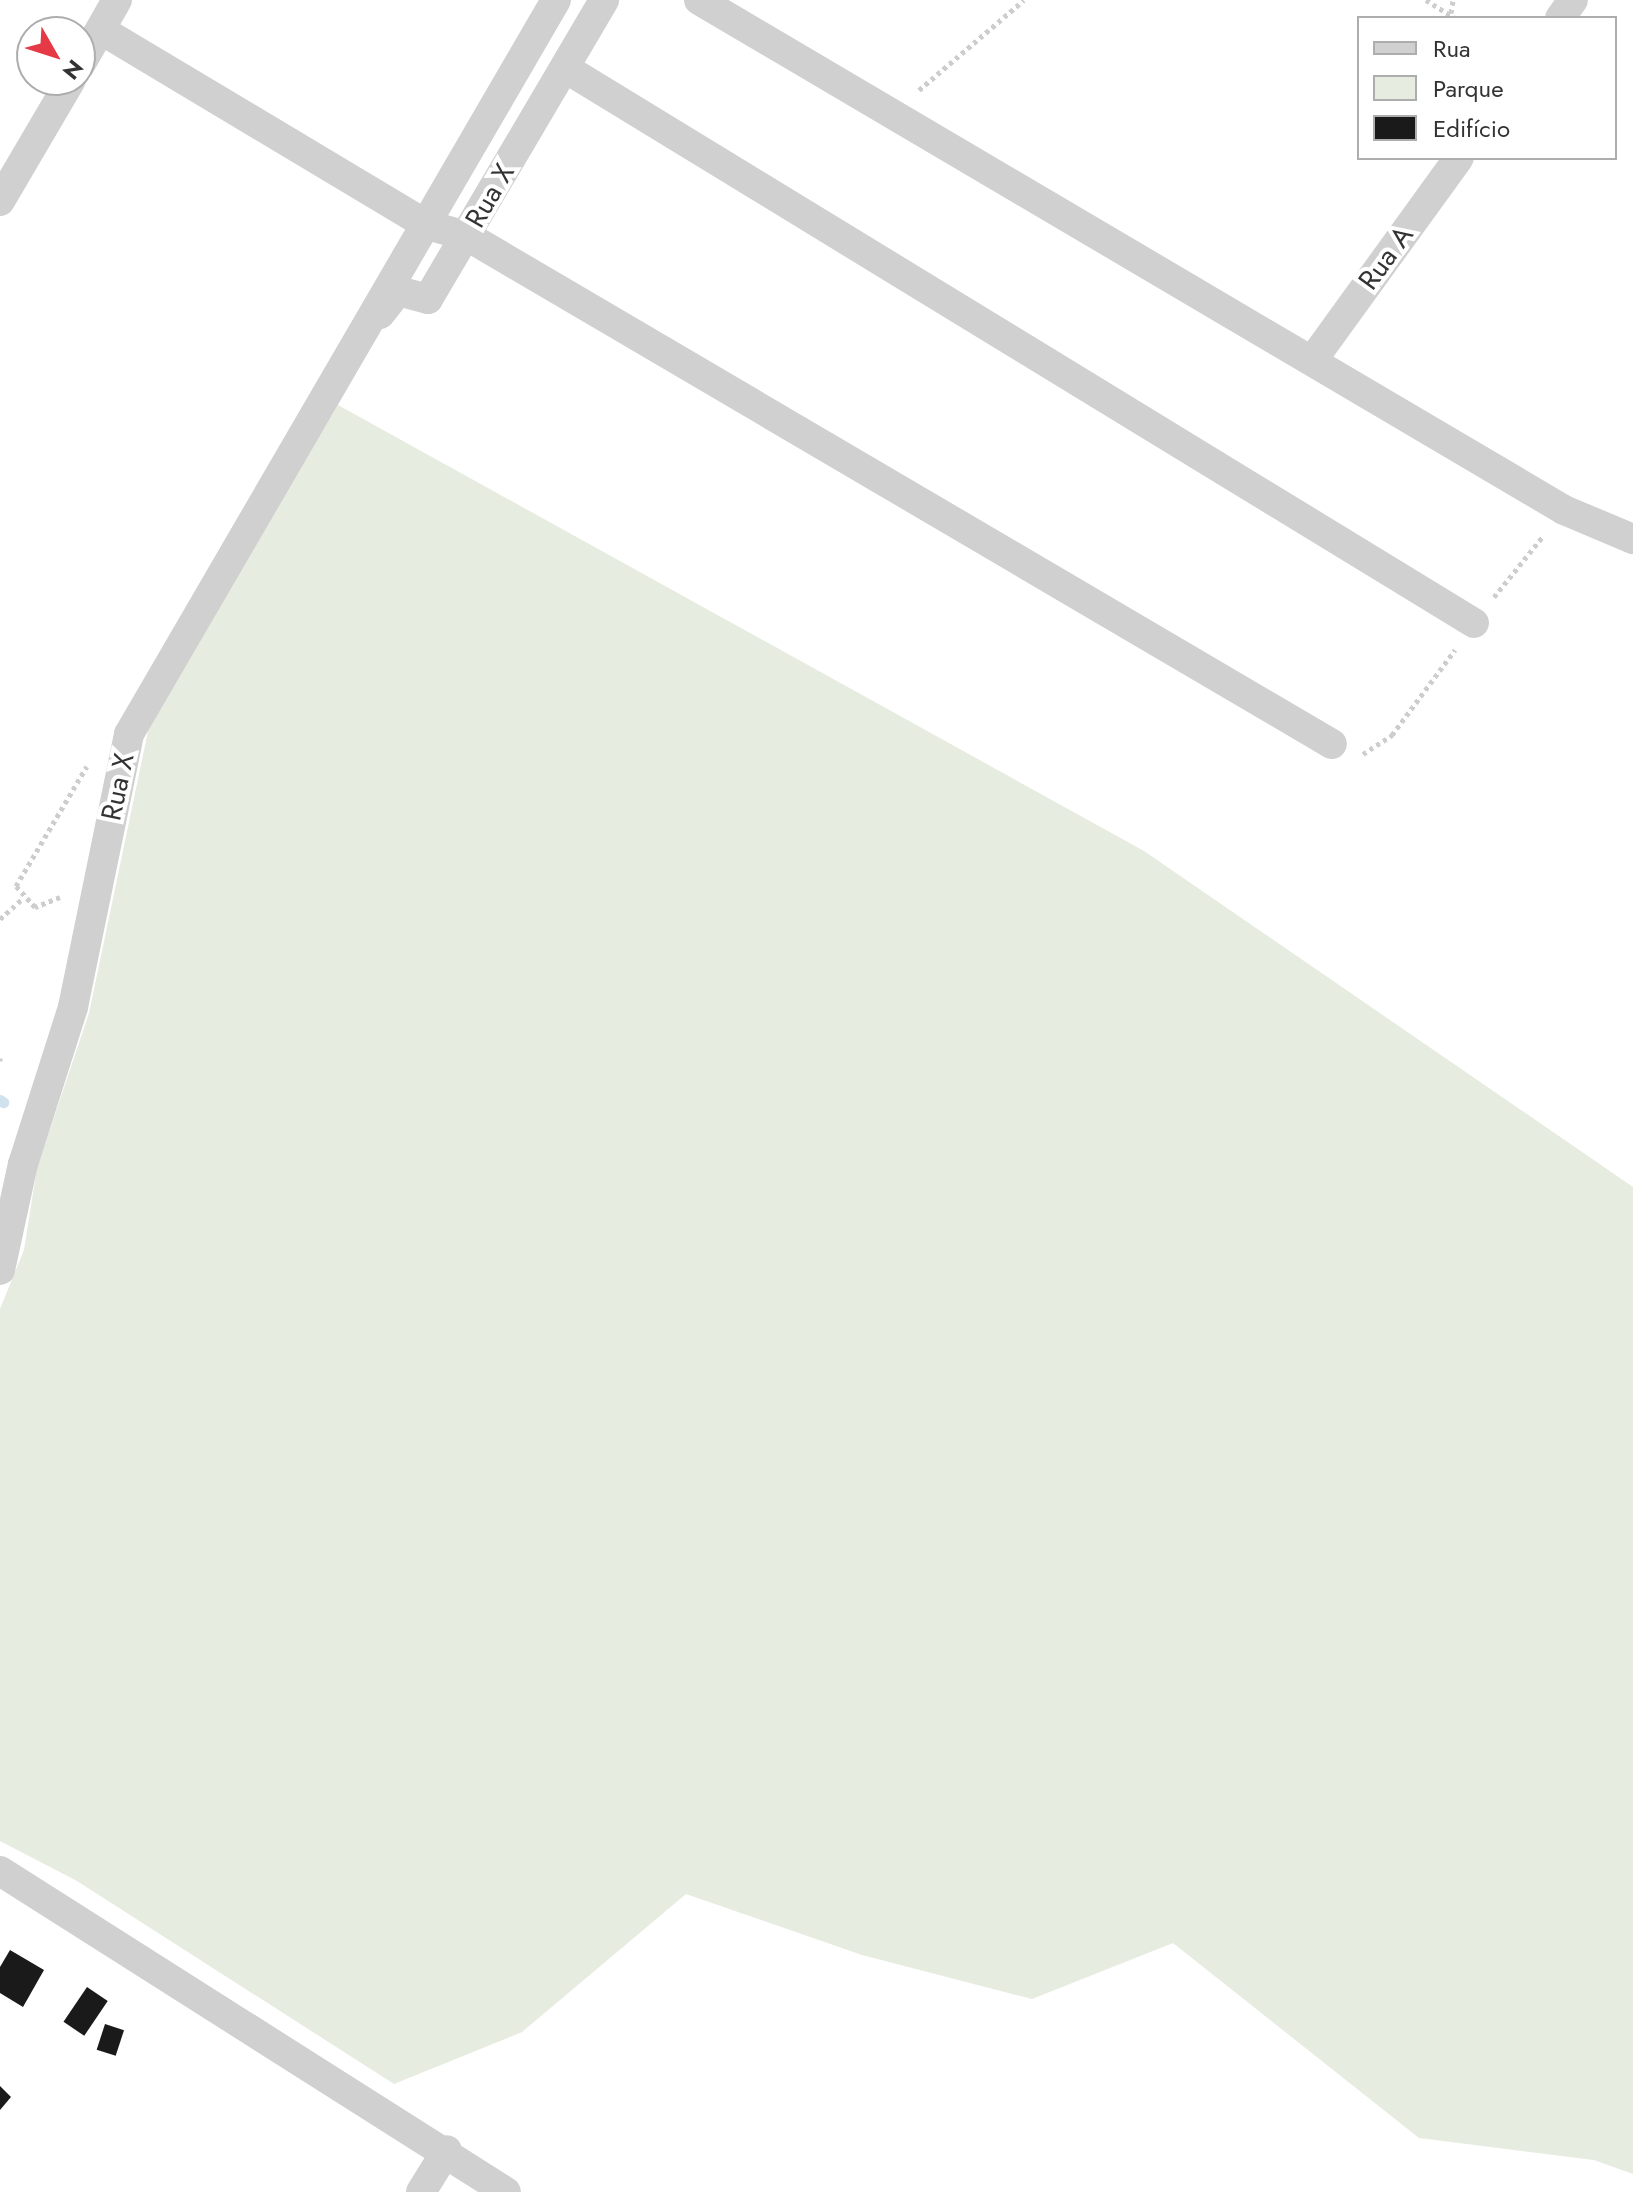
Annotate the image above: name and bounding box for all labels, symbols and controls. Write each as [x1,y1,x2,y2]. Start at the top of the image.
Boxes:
north arrow [16,16,96,96]
legend [1357,16,1617,160]
text: Rua [1433,31,1471,66]
text: N [55,53,91,87]
text: Parque [1433,71,1504,106]
text: Edifício [1433,111,1510,146]
street label: Rua X [459,158,521,234]
street label: Rua A [1352,220,1420,296]
street label: Rua X [95,750,141,824]

